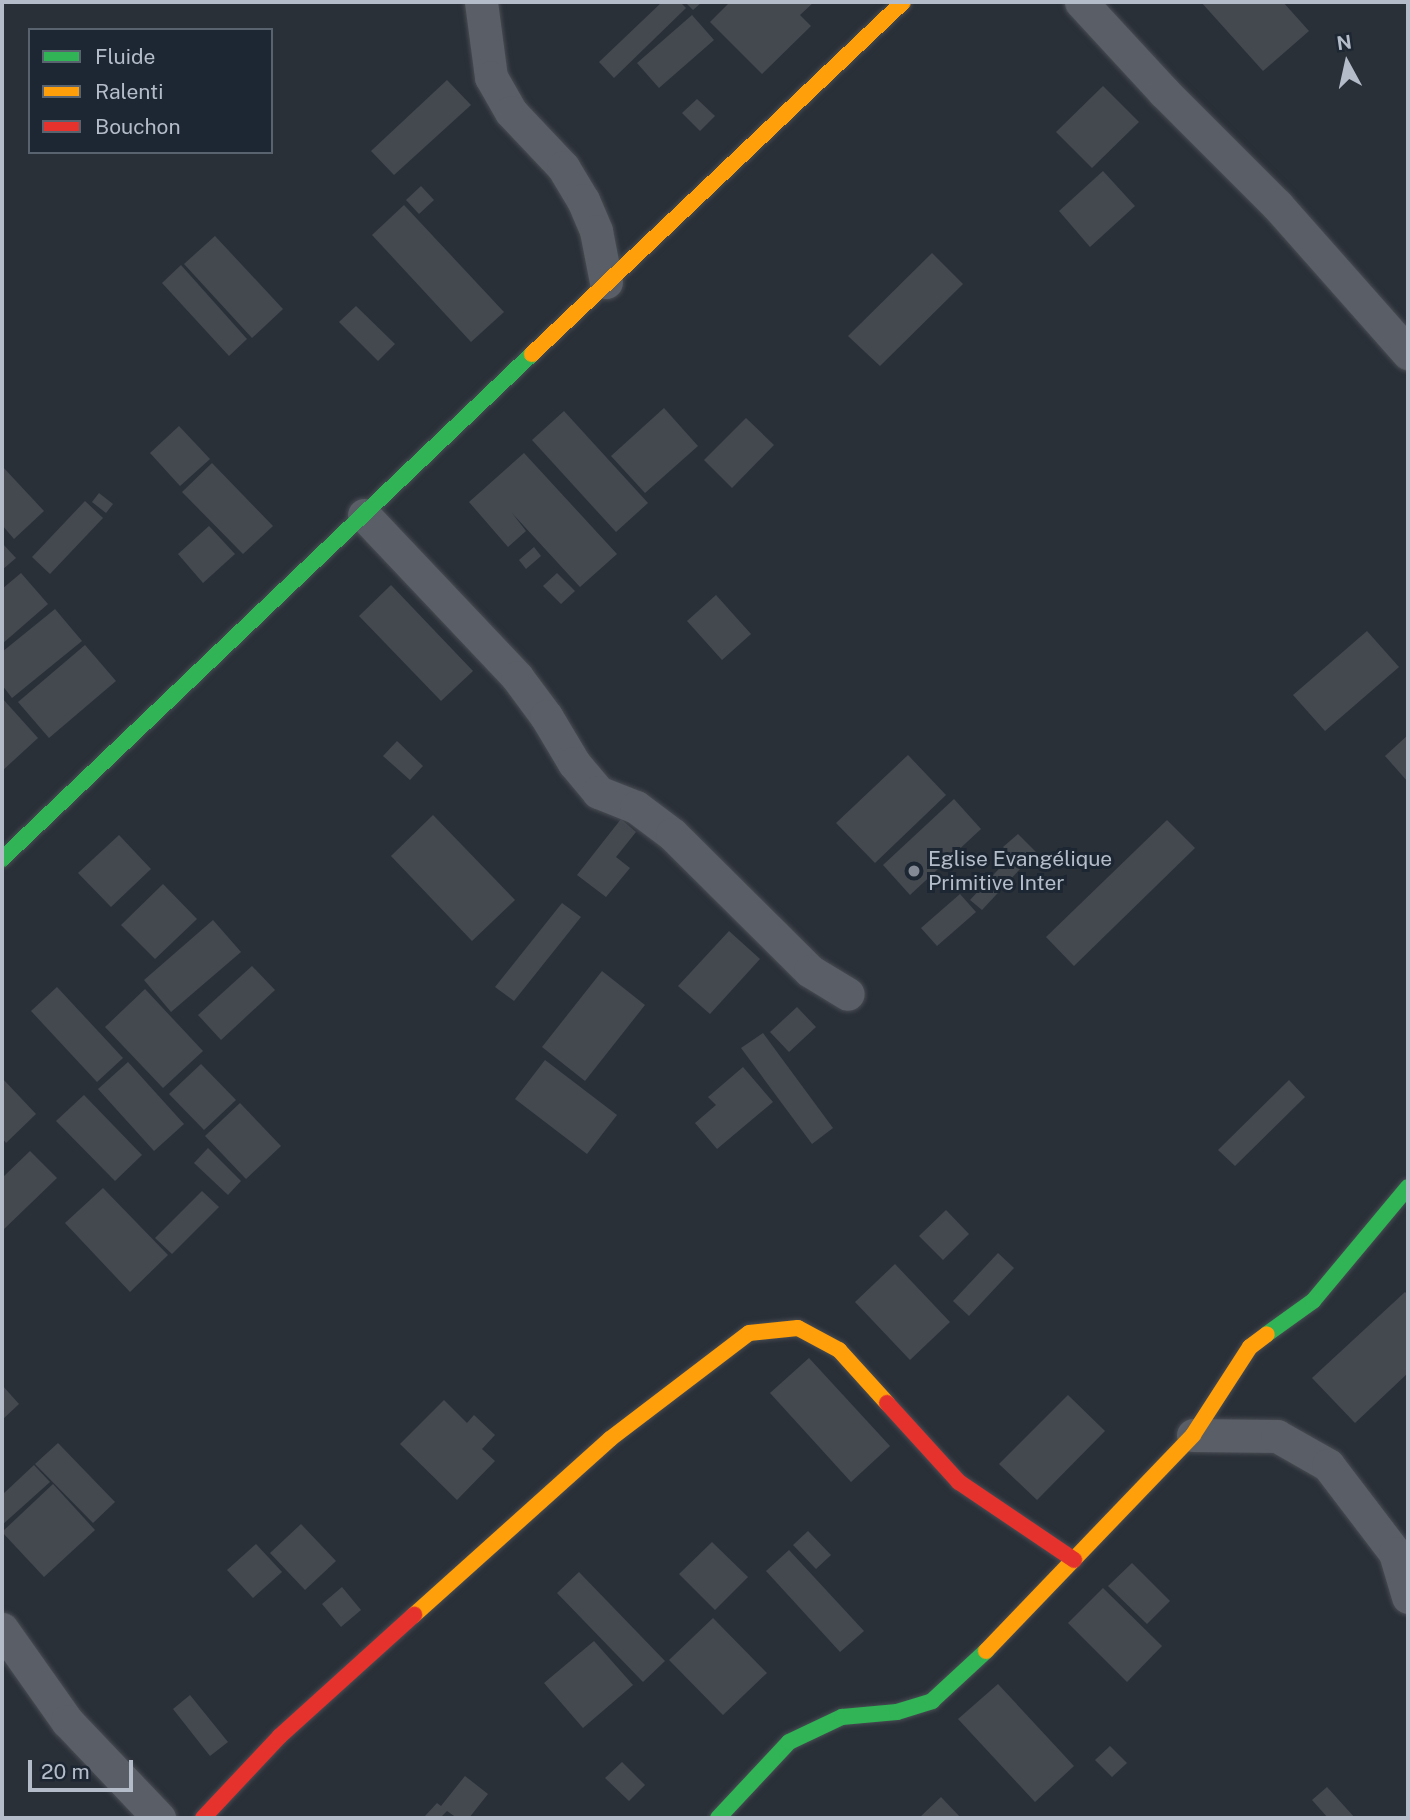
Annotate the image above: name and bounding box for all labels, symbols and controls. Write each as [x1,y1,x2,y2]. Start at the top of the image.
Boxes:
legend [28,28,273,154]
north arrow [1312,28,1382,98]
text: N [1335,30,1353,54]
text: Fluide [95,44,155,69]
text: Ralenti [95,79,163,104]
text: Bouchon [95,114,181,139]
place label: Eglise Evangélique Primitive Inter [928,846,1112,896]
marker: Eglise Evangélique Primitive Inter [906,863,922,879]
scale bar [32,1746,136,1790]
text: 20 m [41,1759,90,1784]

